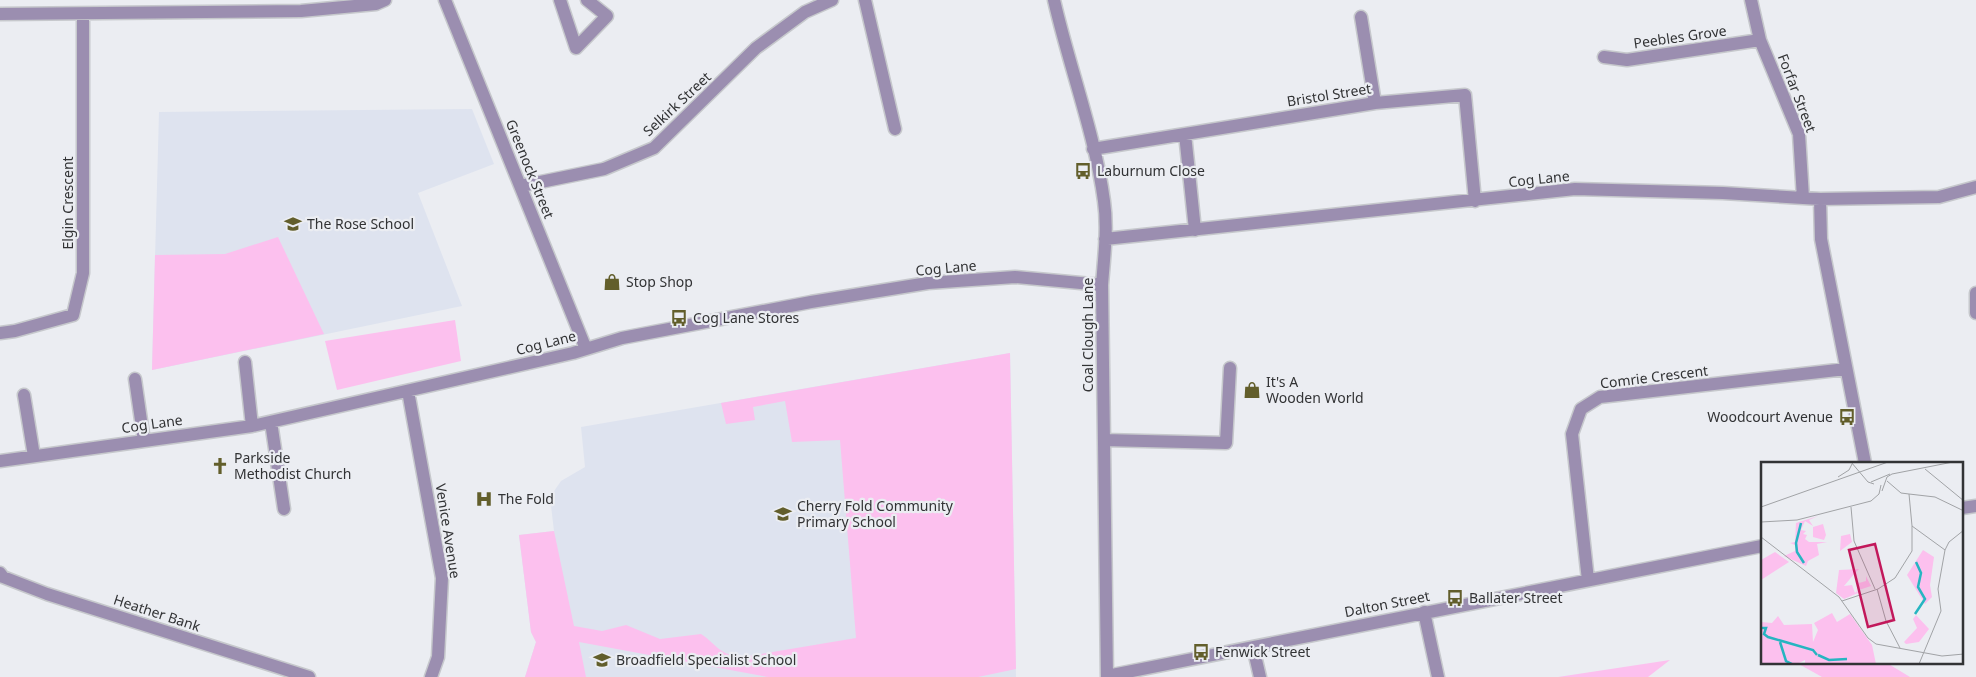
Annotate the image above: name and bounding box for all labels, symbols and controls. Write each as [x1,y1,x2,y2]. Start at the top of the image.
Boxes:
street label: Peebles Grove [1632,21,1728,52]
street label: Forfar Street [1774,51,1821,135]
street label: Selkirk Street [639,67,715,140]
street label: Bristol Street [1285,78,1372,111]
street label: Greenock Street [502,116,559,221]
street label: Elgin Crescent [58,156,77,250]
bus stop icon: Laburnum Close [1073,161,1093,181]
place label: Laburnum Close [1097,161,1205,180]
street label: Cog Lane [1507,166,1571,191]
school or university icon: The Rose School [283,214,303,234]
place label: The Rose School [307,214,414,233]
street label: Cog Lane [915,255,977,280]
shop icon: Stop Shop [602,272,622,292]
place label: Stop Shop [626,272,693,291]
street label: Coal Clough Lane [1078,278,1097,392]
bus stop icon: Cog Lane Stores [669,308,689,328]
place label: Cog Lane Stores [693,308,800,327]
street label: Cog Lane [514,326,578,359]
street label: Comrie Crescent [1599,360,1709,393]
place label: It's A Wooden World [1266,372,1364,407]
shop icon: It's A Wooden World [1242,380,1262,400]
place label: Woodcourt Avenue [1707,407,1833,426]
bus stop icon: Woodcourt Avenue [1837,407,1857,427]
street label: Cog Lane [120,410,184,437]
place label: Parkside Methodist Church [234,448,351,483]
church icon: Parkside Methodist Church [210,456,230,476]
inset map [1761,462,1964,664]
street label: Venice Avenue [432,482,465,580]
hospital icon: The Fold [474,489,494,509]
place label: The Fold [498,489,554,508]
place label: Cherry Fold Community Primary School [797,496,954,531]
school or university icon: Cherry Fold Community Primary School [773,504,793,524]
street label: Dalton Street [1343,586,1431,621]
bus stop icon: Ballater Street [1445,588,1465,608]
place label: Ballater Street [1469,588,1563,607]
street label: Heather Bank [111,590,203,636]
bus stop icon: Fenwick Street [1191,642,1211,662]
place label: Fenwick Street [1215,642,1310,661]
school or university icon: Broadfield Specialist School [592,650,612,670]
place label: Broadfield Specialist School [616,650,796,669]

